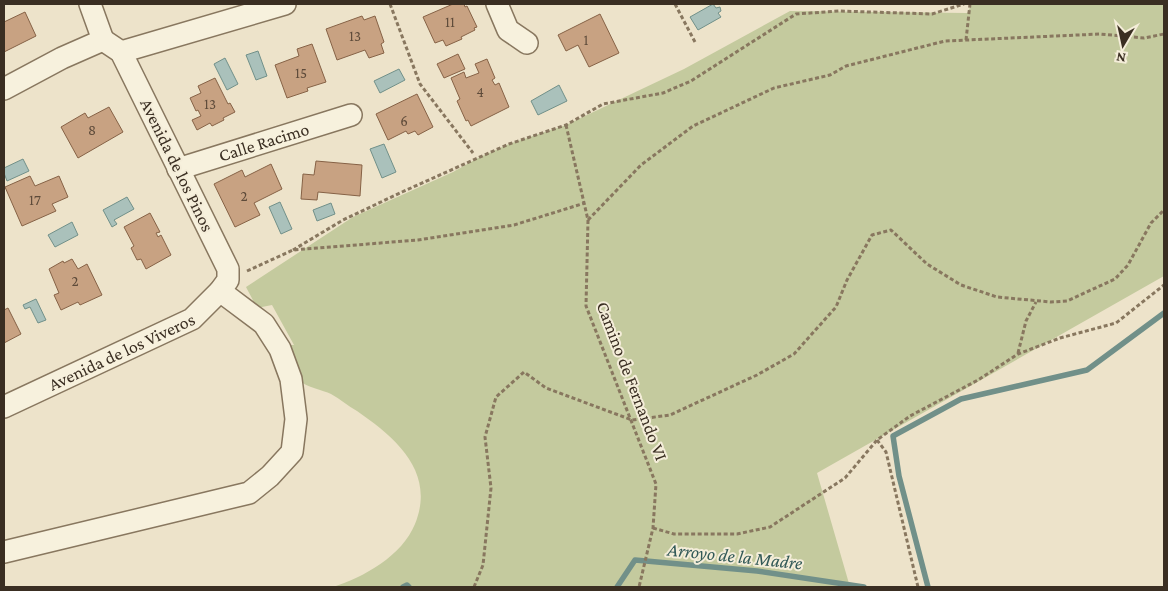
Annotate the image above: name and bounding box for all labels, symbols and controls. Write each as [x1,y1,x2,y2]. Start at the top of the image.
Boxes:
house number: 11 [445,14,455,30]
north arrow [1098,20,1148,70]
house number: 13 [349,28,361,44]
house number: 1 [584,32,589,48]
text: N [1115,49,1127,66]
house number: 15 [295,65,307,81]
house number: 4 [476,84,484,100]
street label: Avenida de los Pinos [136,95,218,235]
house number: 13 [204,96,216,112]
house number: 6 [400,113,408,129]
street label: Calle Racimo [216,119,312,166]
house number: 8 [88,122,96,138]
house number: 2 [240,188,248,204]
house number: 17 [29,192,41,208]
house number: 2 [71,273,79,289]
street label: Camino de Fernando VI [592,299,672,463]
street label: Avenida de los Viveros [45,309,198,395]
water label: Arroyo de la Madre [666,538,803,574]

